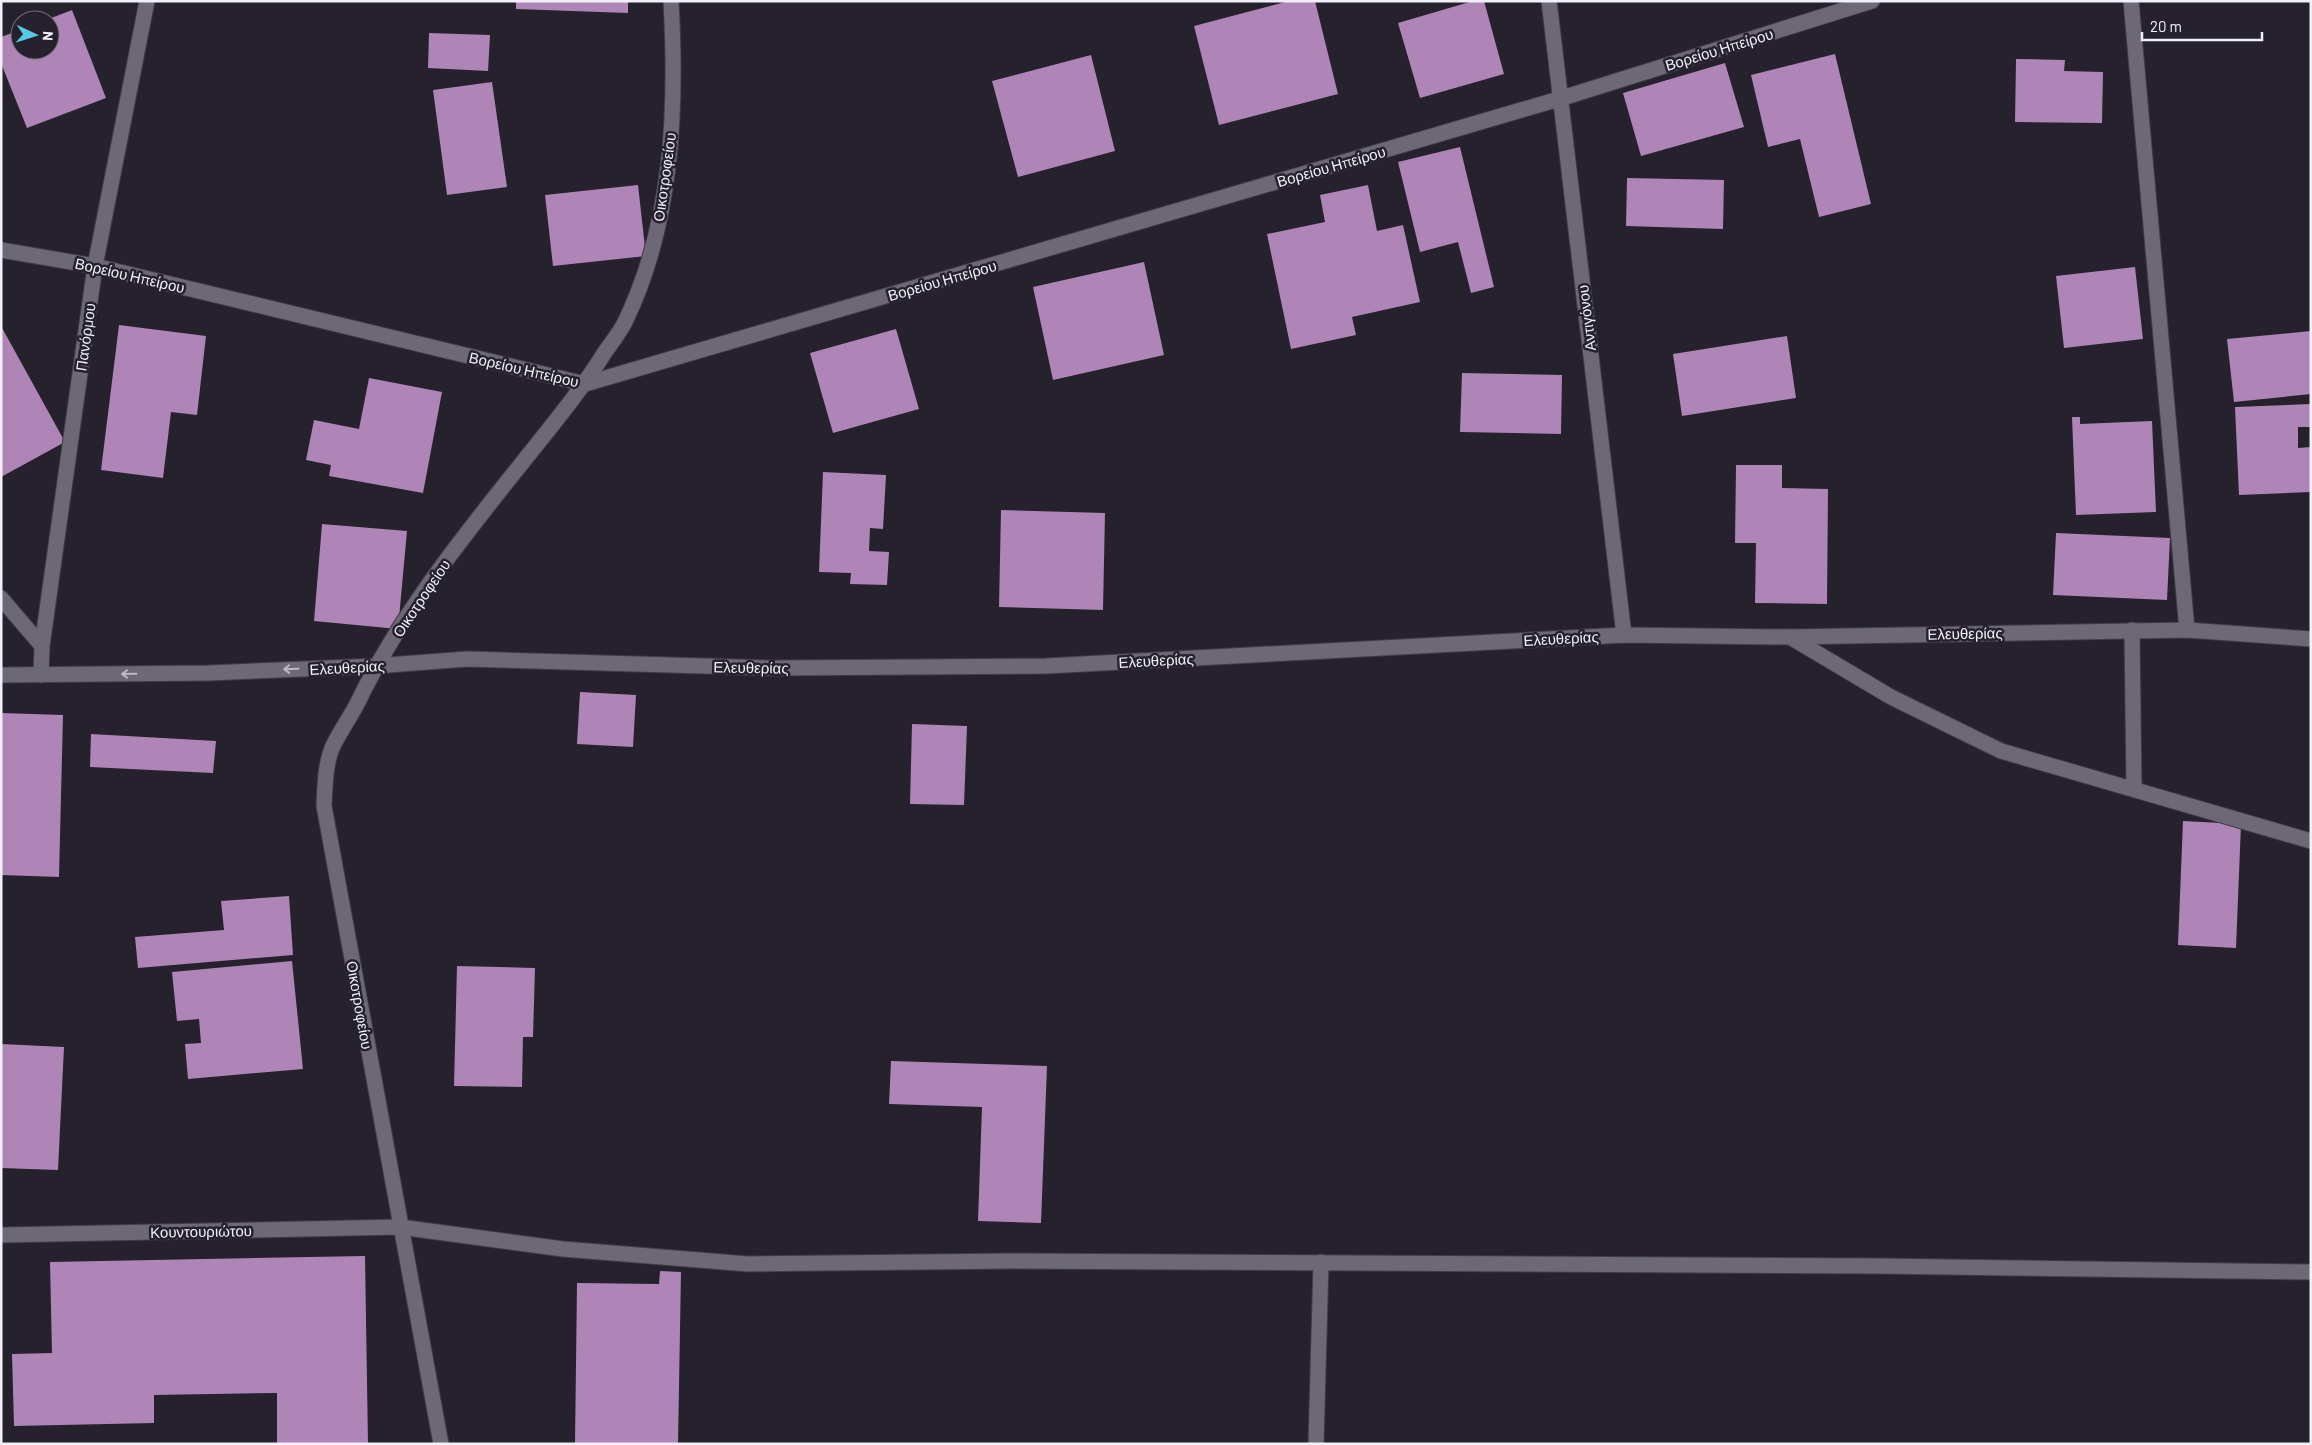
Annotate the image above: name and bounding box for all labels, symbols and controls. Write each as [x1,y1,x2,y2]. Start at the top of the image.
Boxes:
north arrow [10,10,60,60]
scale bar [2142,10,2262,42]
text: 20 m [2150,17,2182,35]
street label: Βορείου Ηπείρου [1663,24,1775,74]
text: N [40,31,57,41]
street label: Οικοτροφείου [649,131,679,223]
street label: Βορείου Ηπείρου [1275,142,1387,190]
street label: Βορείου Ηπείρου [73,254,187,296]
street label: Βορείου Ηπείρου [886,256,998,304]
street label: Αντιγόνου [1573,284,1599,352]
street label: Πανόρμου [71,302,99,372]
street label: Βορείου Ηπείρου [467,348,581,390]
street label: Οικοτροφείου [389,556,453,640]
street label: Ελευθερίας [1927,623,2003,643]
street label: Ελευθερίας [1523,627,1599,649]
street label: Ελευθερίας [1118,649,1194,671]
street label: Ελευθερίας [309,656,385,678]
street label: Ελευθερίας [713,657,789,677]
one-way arrow [284,664,300,674]
one-way arrow [121,669,138,679]
street label: Οικοτροφείου [343,959,377,1051]
street label: Κουντουριώτου [150,1221,252,1241]

